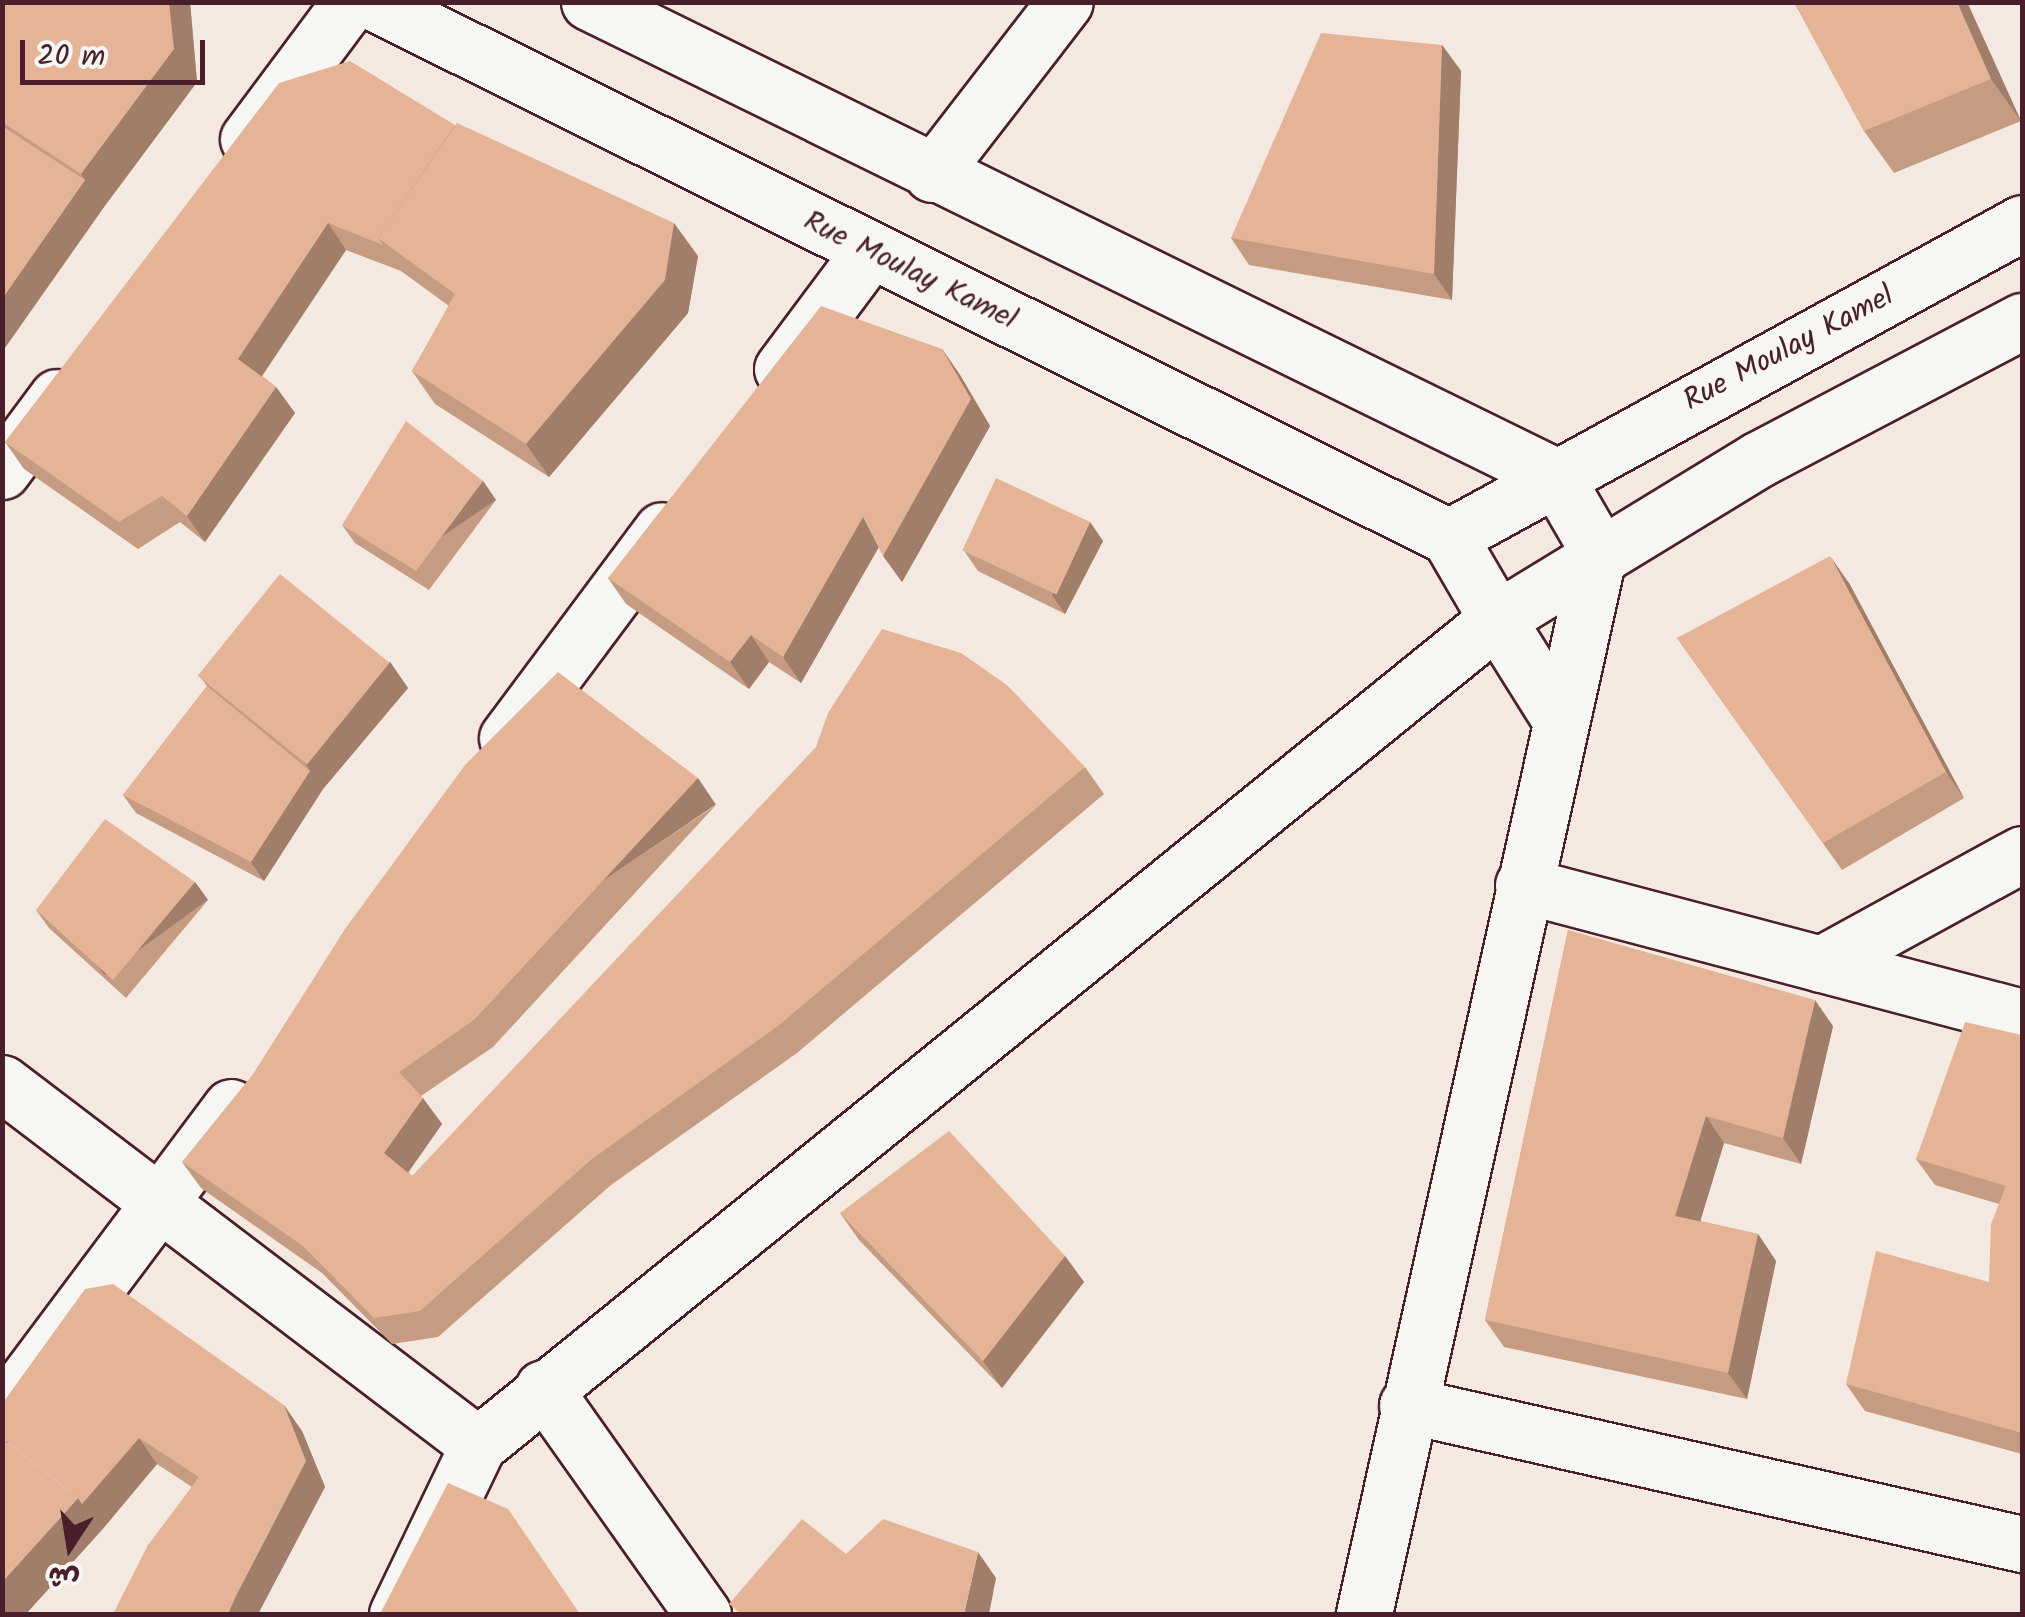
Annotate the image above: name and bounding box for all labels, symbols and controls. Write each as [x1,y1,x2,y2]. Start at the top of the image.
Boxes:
scale bar [25,20,210,82]
text: 20 m [37,33,105,81]
street label: Rue Moulay Kamel [797,204,1023,338]
street label: Rue Moulay Kamel [1678,278,1900,420]
north arrow [20,1497,120,1597]
text: ش [44,1552,83,1602]

